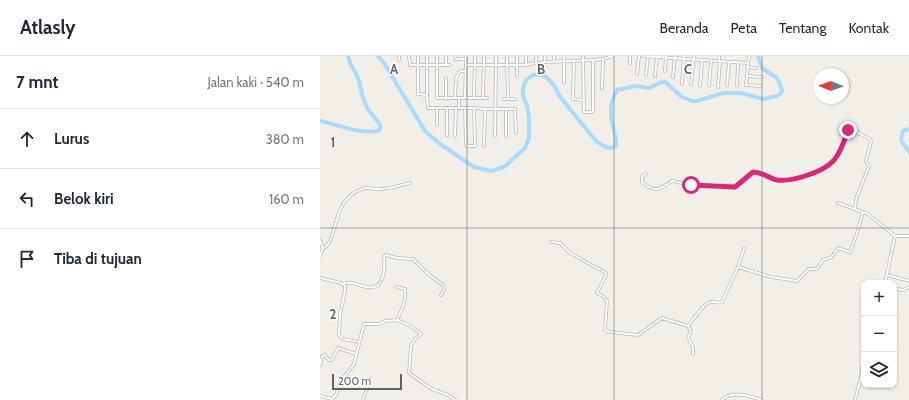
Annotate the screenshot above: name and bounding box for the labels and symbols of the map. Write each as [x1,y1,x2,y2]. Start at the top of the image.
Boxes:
text: A [390,61,399,77]
text: B [537,61,545,77]
text: C [684,61,692,77]
north arrow [813,68,849,104]
route end [839,121,857,139]
text: 1 [331,134,335,150]
route start [682,176,700,194]
text: 2 [330,306,337,322]
scale bar [332,372,402,391]

